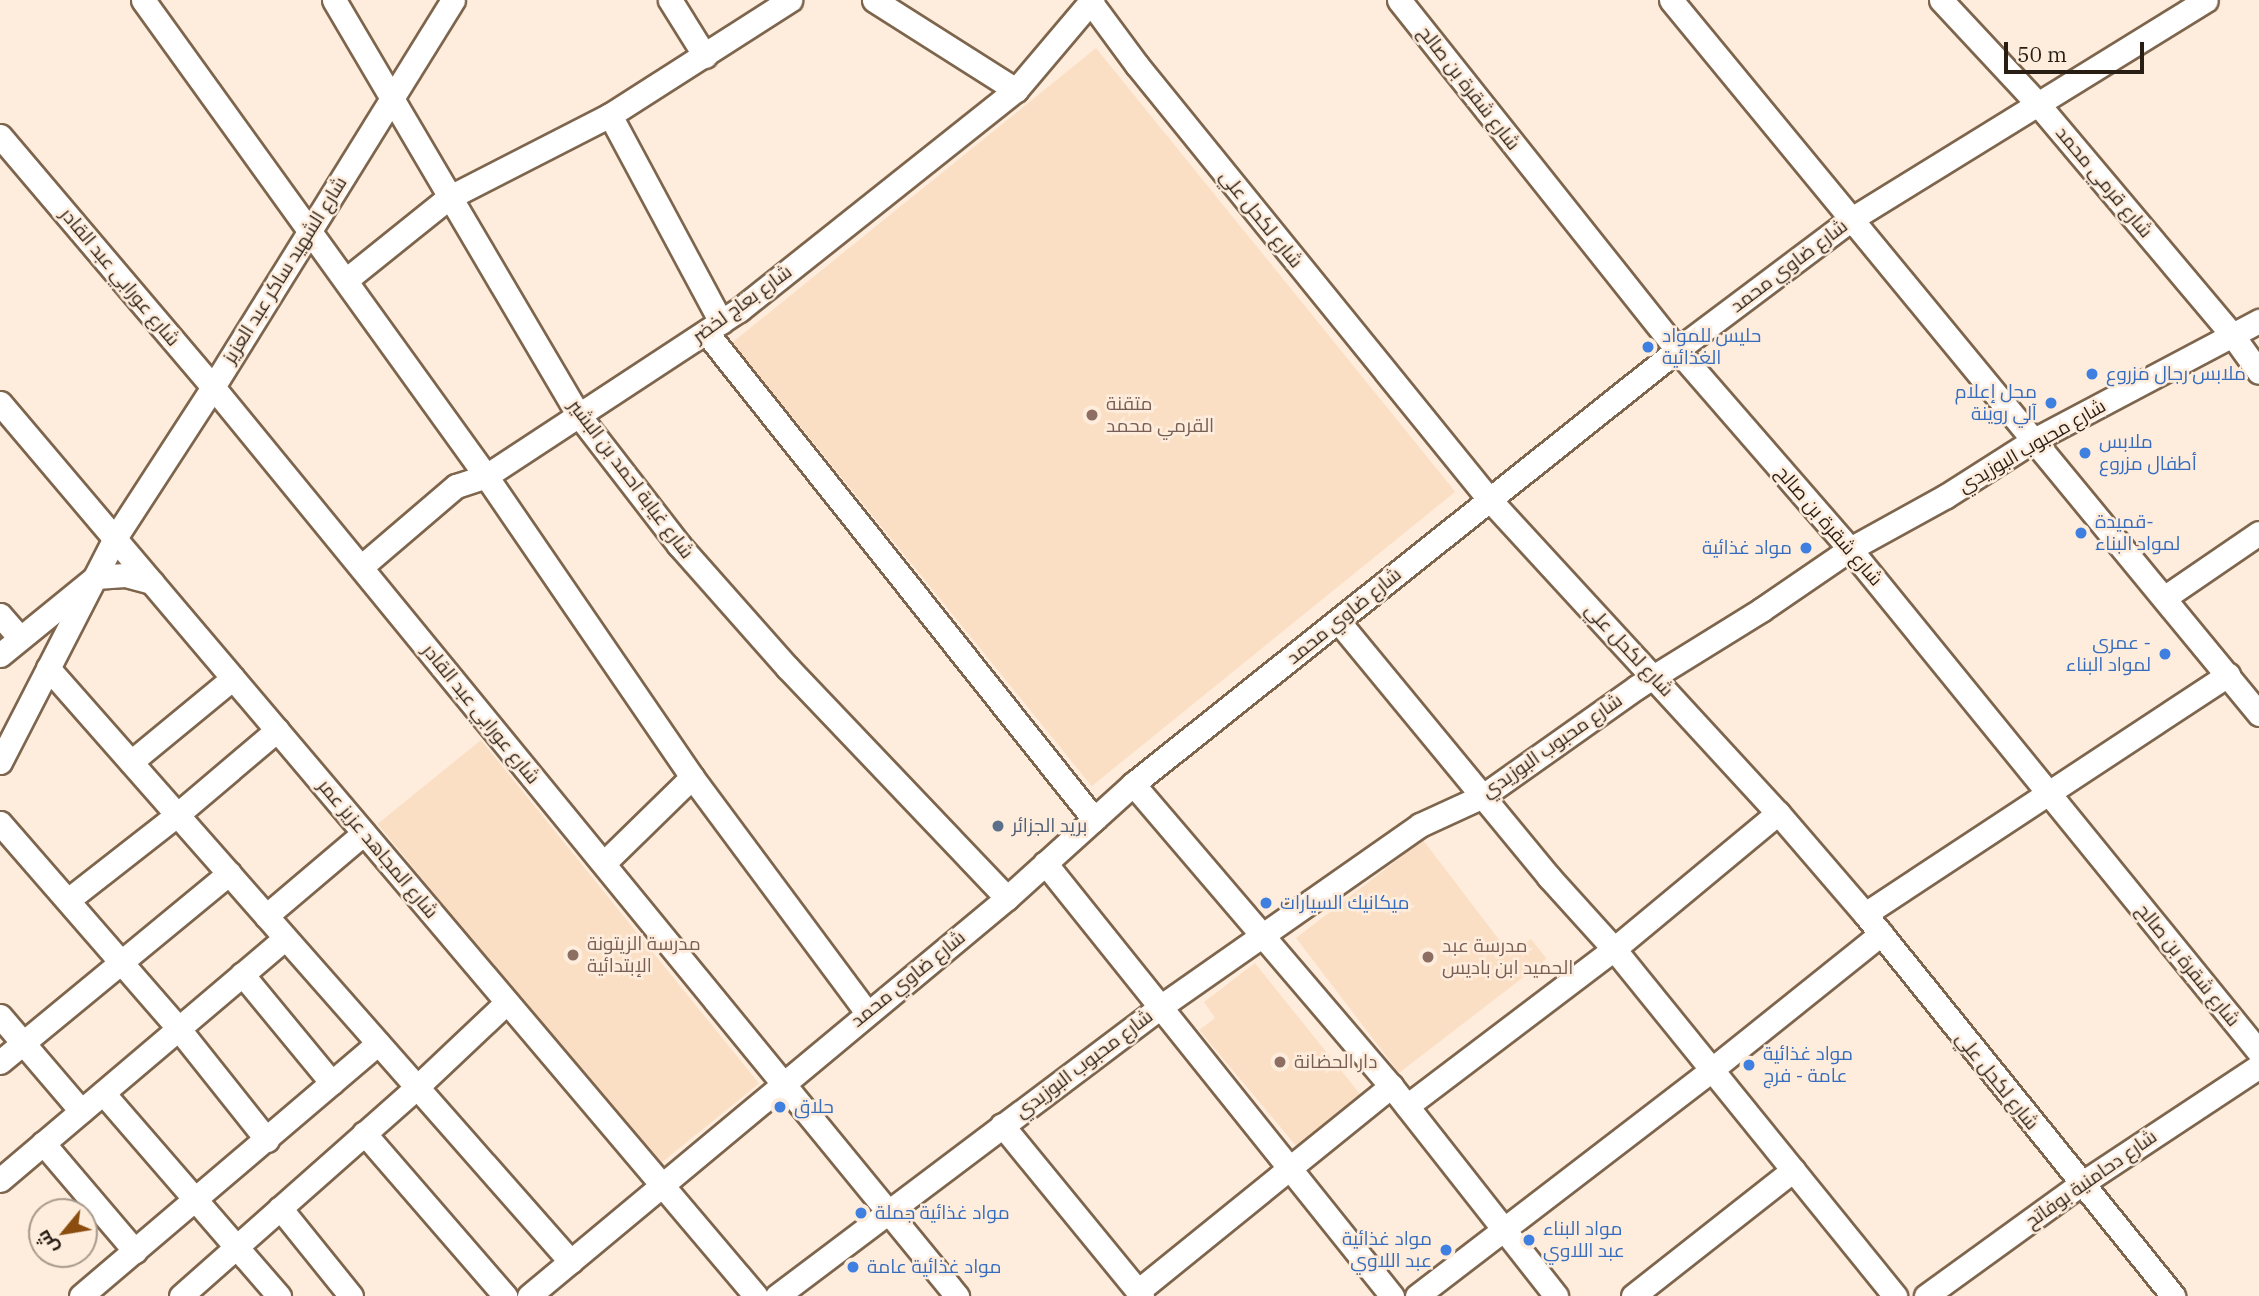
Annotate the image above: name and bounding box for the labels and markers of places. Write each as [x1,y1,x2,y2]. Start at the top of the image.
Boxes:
place label: حليس للمواد الغذائية [1662,325,1761,369]
marker: حليس للمواد الغذائية [1640,339,1656,355]
place label: ملابس رجال مزروع [2106,363,2246,385]
marker: ملابس رجال مزروع [2084,366,2100,382]
place label: محل إعلام آلي روينة [1955,381,2037,425]
place label: متقنة القرمي محمد [1106,393,1214,437]
marker: محل إعلام آلي روينة [2043,395,2059,411]
marker: متقنة القرمي محمد [1084,407,1100,423]
place label: ملابس أطفال مزروع [2099,431,2197,475]
marker: ملابس أطفال مزروع [2077,445,2093,461]
place label: قميدة- لمواد البناء [2095,511,2180,555]
marker: قميدة- لمواد البناء [2073,525,2089,541]
place label: مواد غذائية [1702,537,1792,559]
marker: مواد غذائية [1798,540,1814,556]
place label: عمري - لمواد البناء [2066,632,2151,676]
marker: عمري - لمواد البناء [2157,646,2173,662]
place label: بريد الجزائر [1012,815,1087,837]
marker: بريد الجزائر [990,818,1006,834]
place label: ميكانيك السيارات [1280,892,1409,914]
marker: ميكانيك السيارات [1258,895,1274,911]
place label: مدرسة الزيتونة الإبتدائية [587,933,701,977]
place label: مدرسة عبد الحميد ابن باديس [1442,935,1573,979]
marker: مدرسة الزيتونة الإبتدائية [565,947,581,963]
marker: مدرسة عبد الحميد ابن باديس [1420,949,1436,965]
place label: مواد غذائية عامة - فرج [1763,1043,1853,1087]
place label: دار الحضانة [1294,1051,1377,1073]
marker: دار الحضانة [1272,1054,1288,1070]
marker: مواد غذائية عامة - فرج [1741,1057,1757,1073]
place label: حلاق [794,1096,834,1118]
marker: حلاق [772,1099,788,1115]
place label: مواد غذائية جملة [875,1202,1010,1224]
marker: مواد غذائية جملة [853,1205,869,1221]
place label: مواد البناء عبد اللاوي [1543,1218,1625,1262]
place label: مواد غذائية عبد اللاوي [1342,1228,1432,1272]
marker: مواد البناء عبد اللاوي [1521,1232,1537,1248]
marker: مواد غذائية عبد اللاوي [1438,1242,1454,1258]
place label: مواد غذائية عامة [867,1256,1001,1278]
marker: مواد غذائية عامة [845,1259,861,1275]

